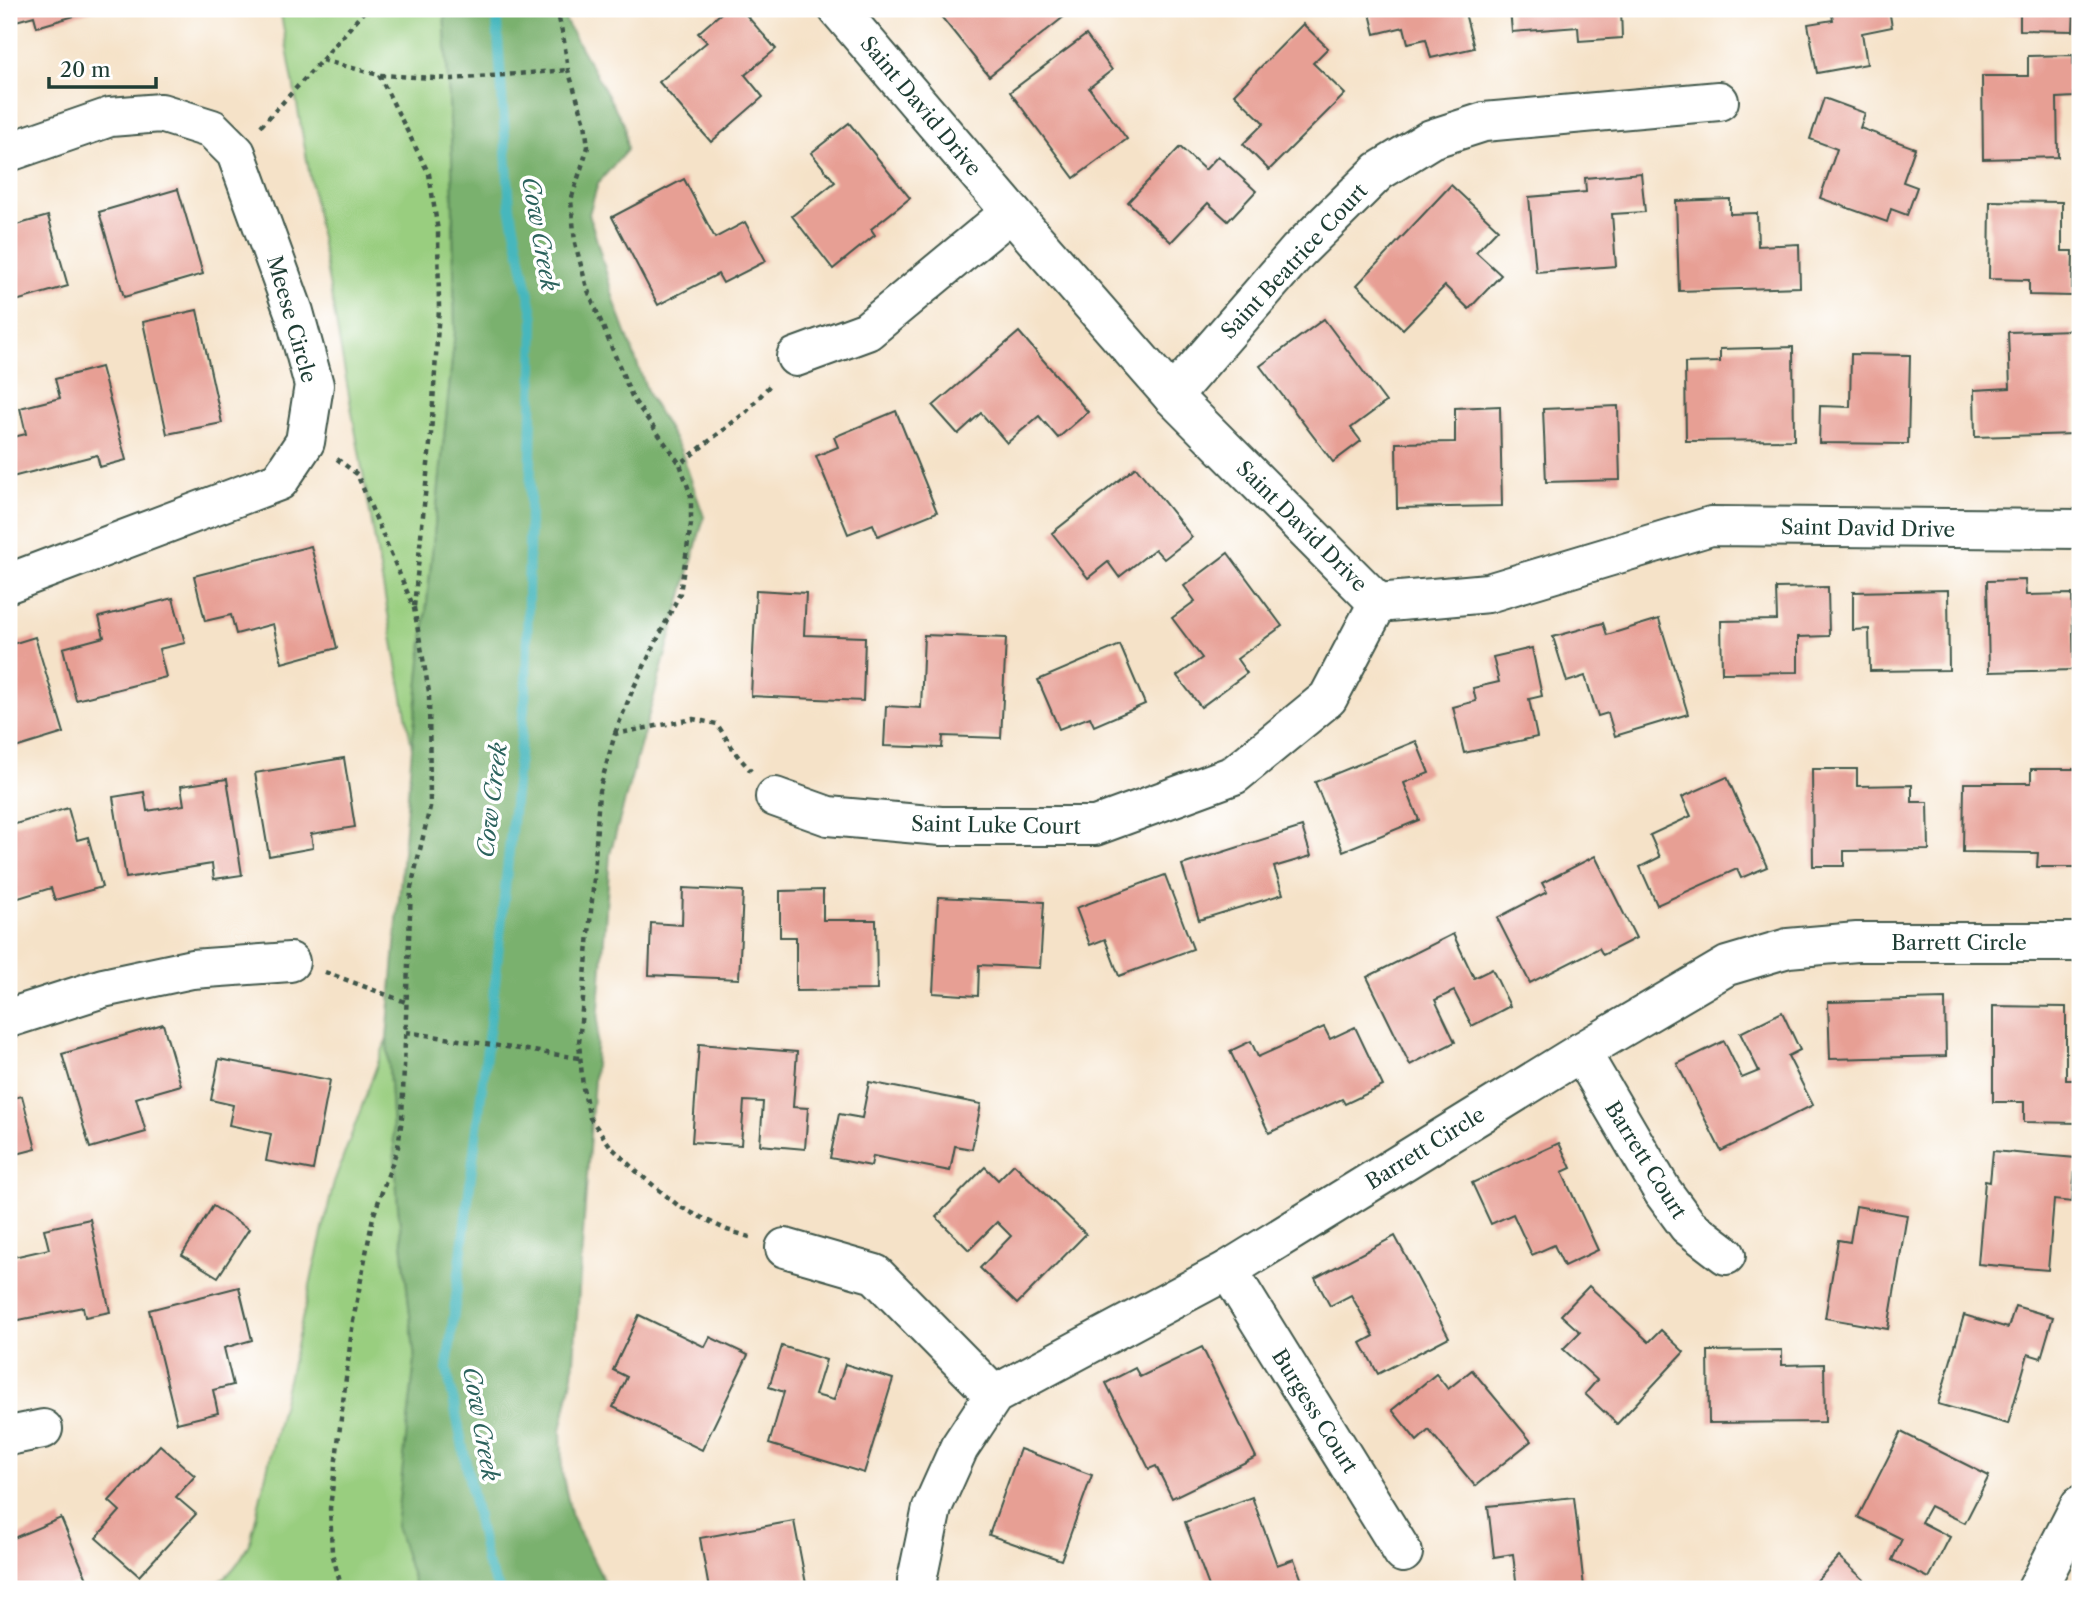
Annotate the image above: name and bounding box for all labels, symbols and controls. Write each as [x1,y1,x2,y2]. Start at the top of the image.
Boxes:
street label: Saint David Drive [855,31,987,181]
scale bar [49,46,156,90]
text: 20 m [60,57,111,82]
water label: Cow Creek [516,175,564,293]
street label: Saint Beatrice Court [1216,178,1373,344]
street label: Meese Circle [262,253,322,385]
street label: Saint David Drive [1232,456,1372,596]
street label: Saint David Drive [1781,514,1955,542]
water label: Cow Creek [471,741,513,859]
street label: Saint Luke Court [911,811,1082,839]
street label: Barrett Circle [1891,930,2027,955]
street label: Barrett Court [1600,1097,1692,1224]
street label: Barrett Circle [1361,1101,1489,1195]
street label: Burgess Court [1267,1344,1363,1478]
water label: Cow Creek [457,1365,505,1483]

